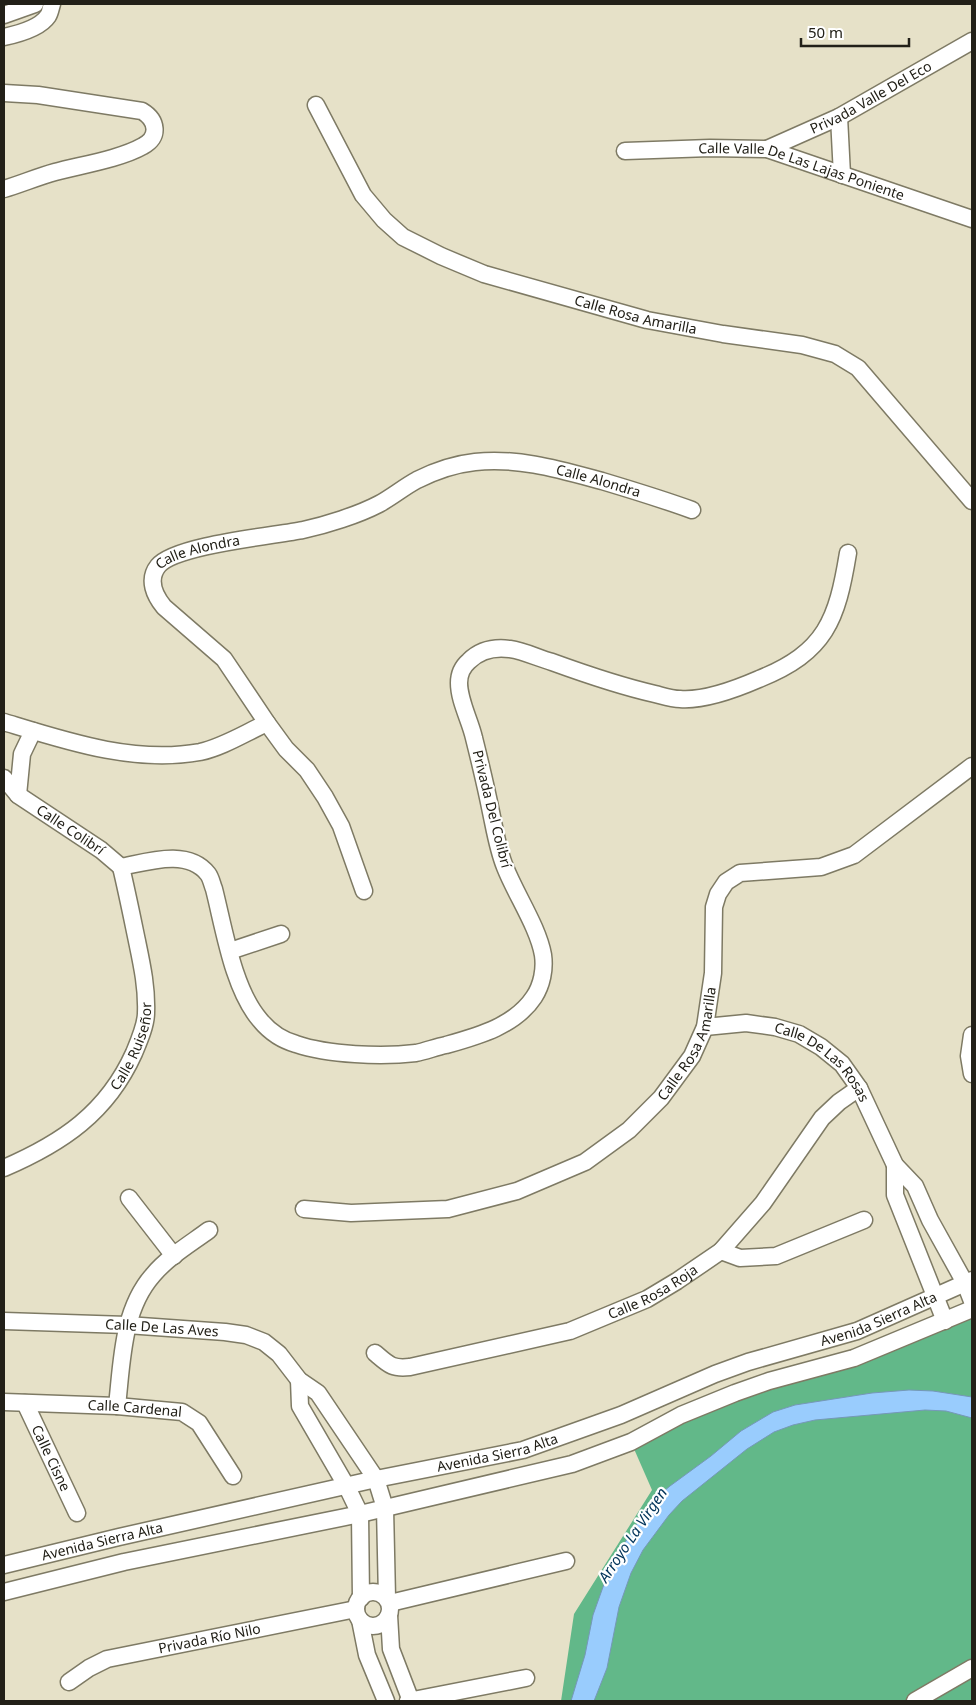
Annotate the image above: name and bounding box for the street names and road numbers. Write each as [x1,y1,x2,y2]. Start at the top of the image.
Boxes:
street label: Privada Valle Del Eco [807,56,935,138]
street label: Calle Valle De Las Lajas Poniente [698,138,907,204]
street label: Calle Rosa Amarilla [573,290,699,338]
street label: Calle Alondra [554,459,643,501]
street label: Calle Alondra [151,530,241,573]
street label: Privada Del Colibrí [469,748,516,870]
street label: Calle Colibrí [33,800,110,859]
street label: Calle Rosa Amarilla [652,985,720,1104]
street label: Calle Ruiseñor [105,1002,155,1094]
street label: Calle De Las Rosas [772,1017,874,1105]
street label: Calle Rosa Roja [605,1260,701,1323]
street label: Avenida Sierra Alta [818,1287,939,1350]
street label: Calle De Las Aves [105,1314,219,1341]
street label: Calle Cardenal [87,1395,183,1421]
street label: Calle Cisne [28,1422,75,1494]
street label: Avenida Sierra Alta [435,1428,560,1476]
street label: Avenida Sierra Alta [40,1517,164,1565]
street label: Privada Río Nilo [157,1618,262,1657]

